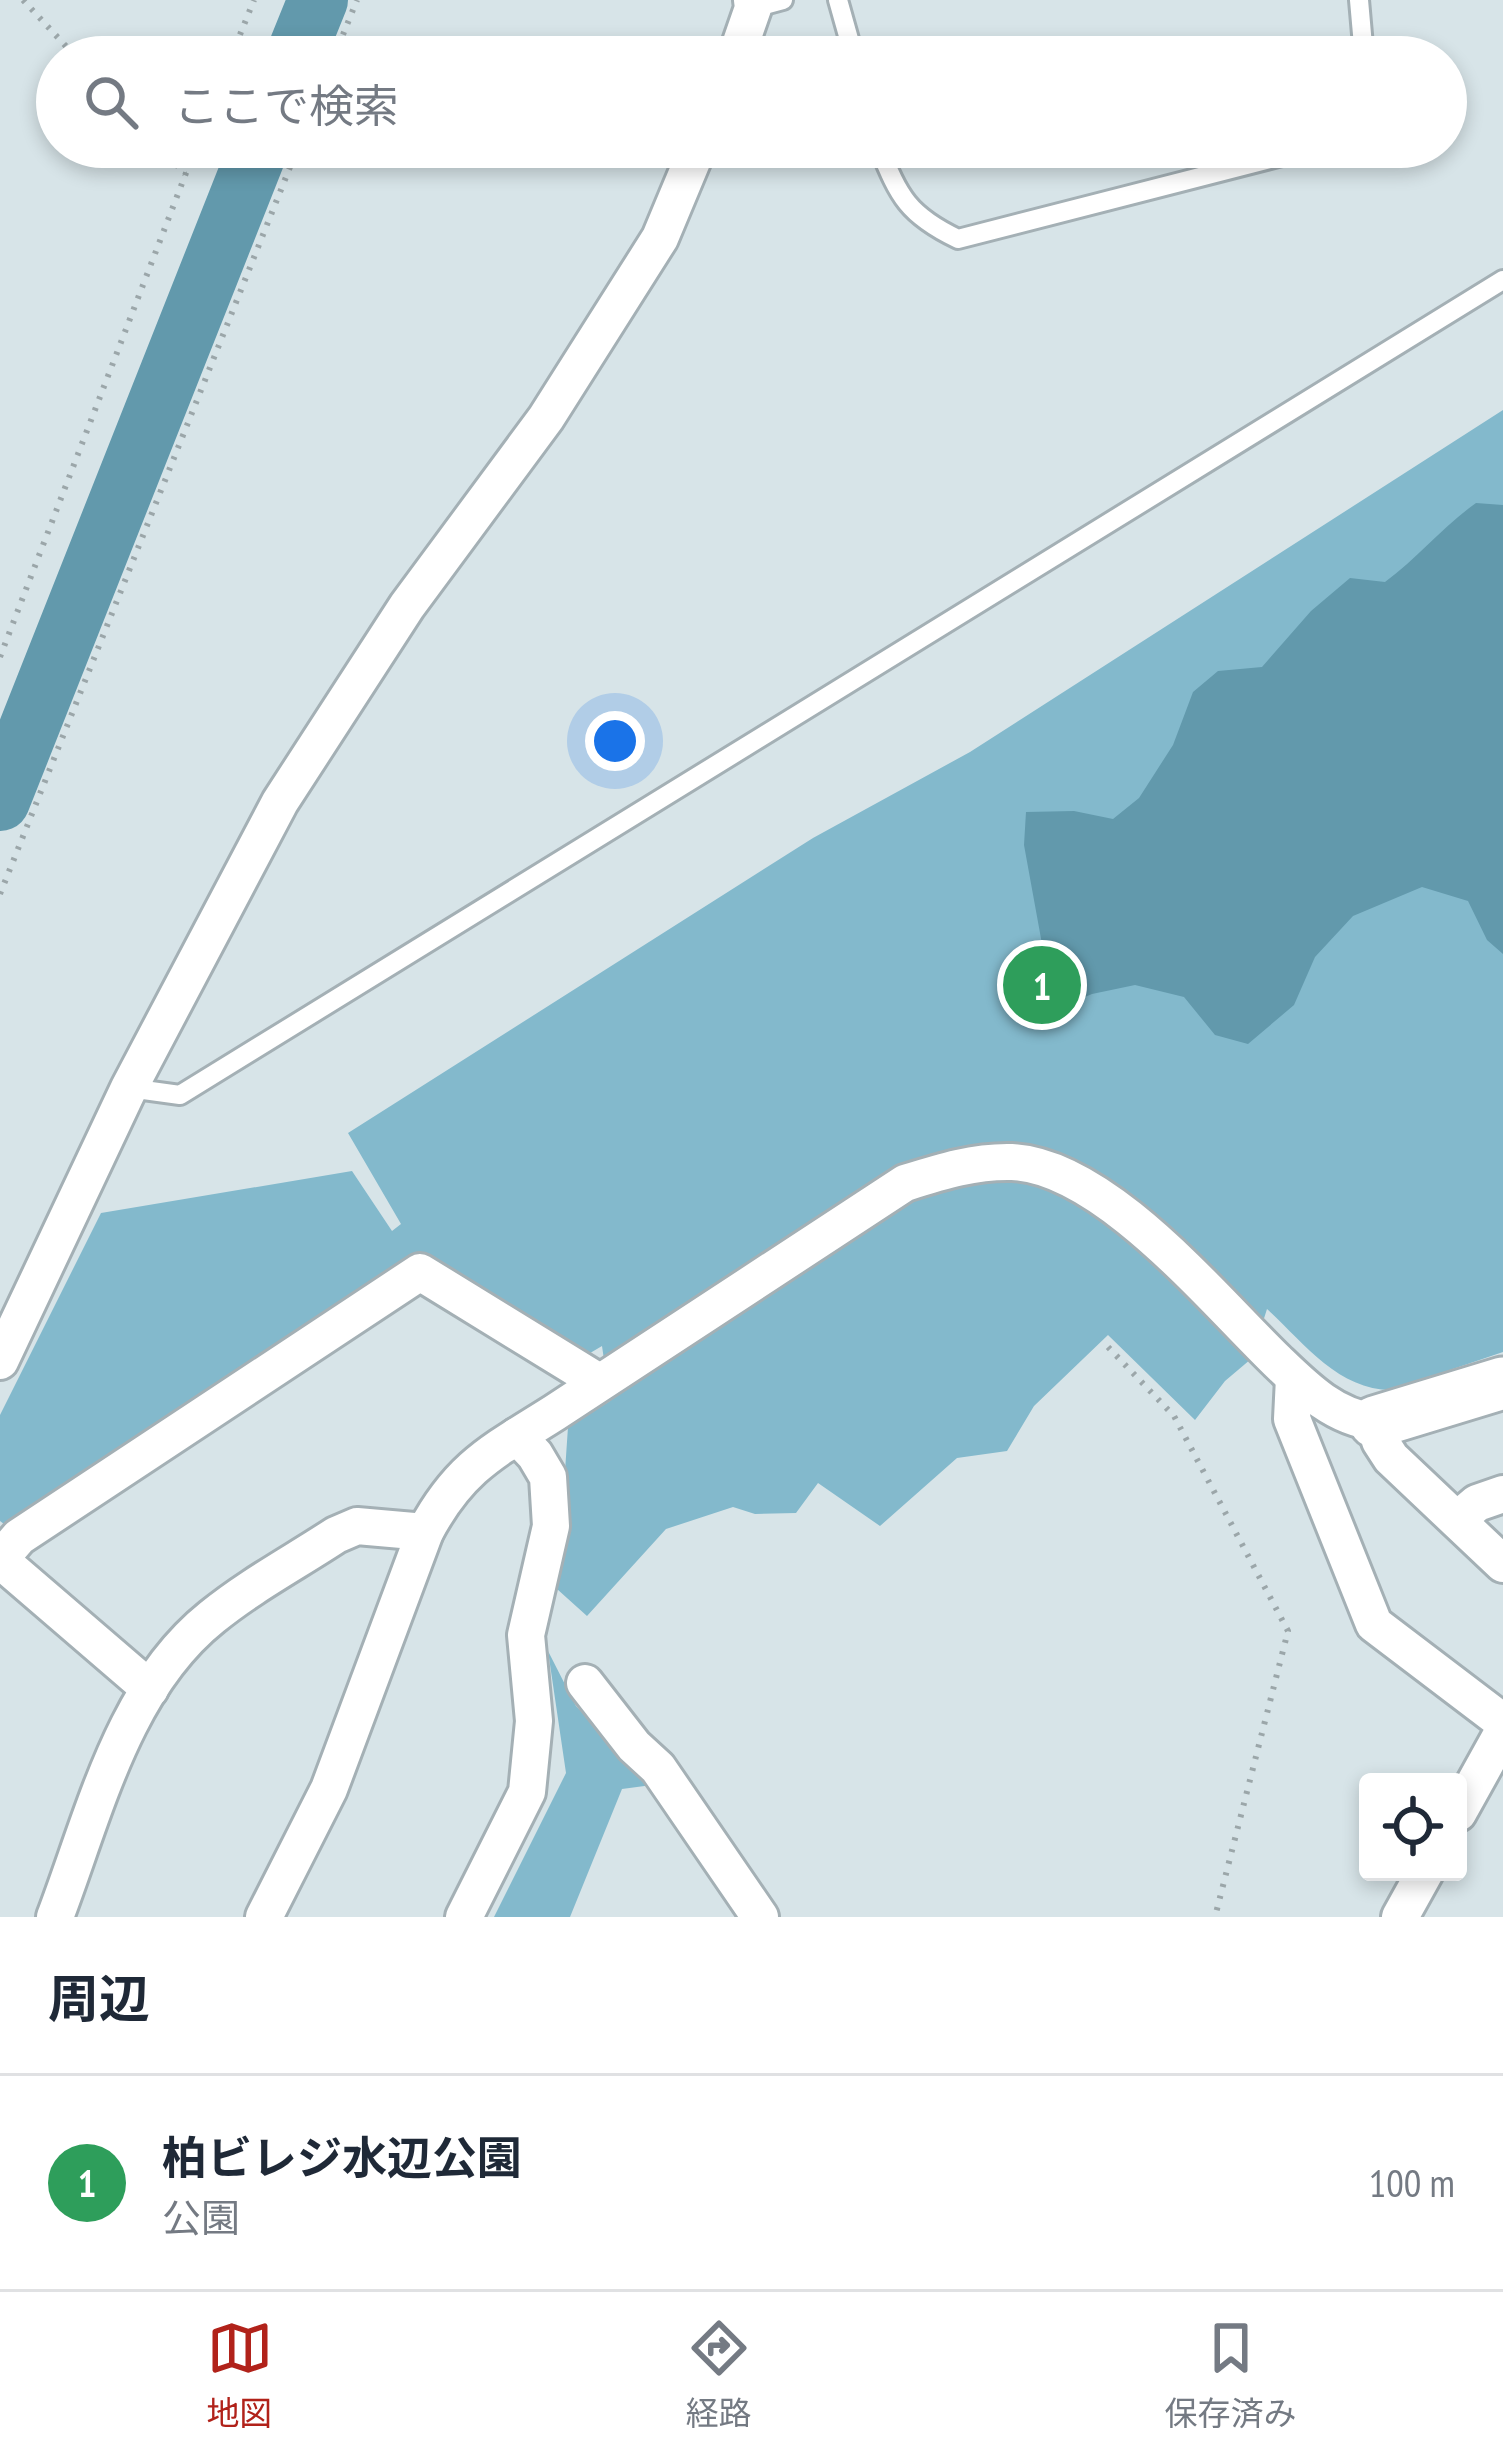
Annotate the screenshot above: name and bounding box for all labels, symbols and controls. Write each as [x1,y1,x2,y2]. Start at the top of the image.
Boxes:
search box [36,36,1467,168]
icon: search [78,69,144,135]
text: ここで検索 [174,76,399,134]
your location [585,711,645,771]
pin: 1 [1003,940,1081,1030]
map controls [1359,1773,1467,1881]
button: locate [1359,1773,1467,1881]
text: 周辺 [48,1965,150,2031]
text: 柏ビレジ水辺公園 [162,2128,522,2186]
text: 1 [78,2157,96,2208]
text: 100 m [1369,2157,1455,2208]
text: 公園 [162,2192,240,2243]
tab: 地図 [207,2315,273,2435]
tab: 経路 [686,2315,752,2435]
tab: 保存済み [1165,2315,1297,2435]

